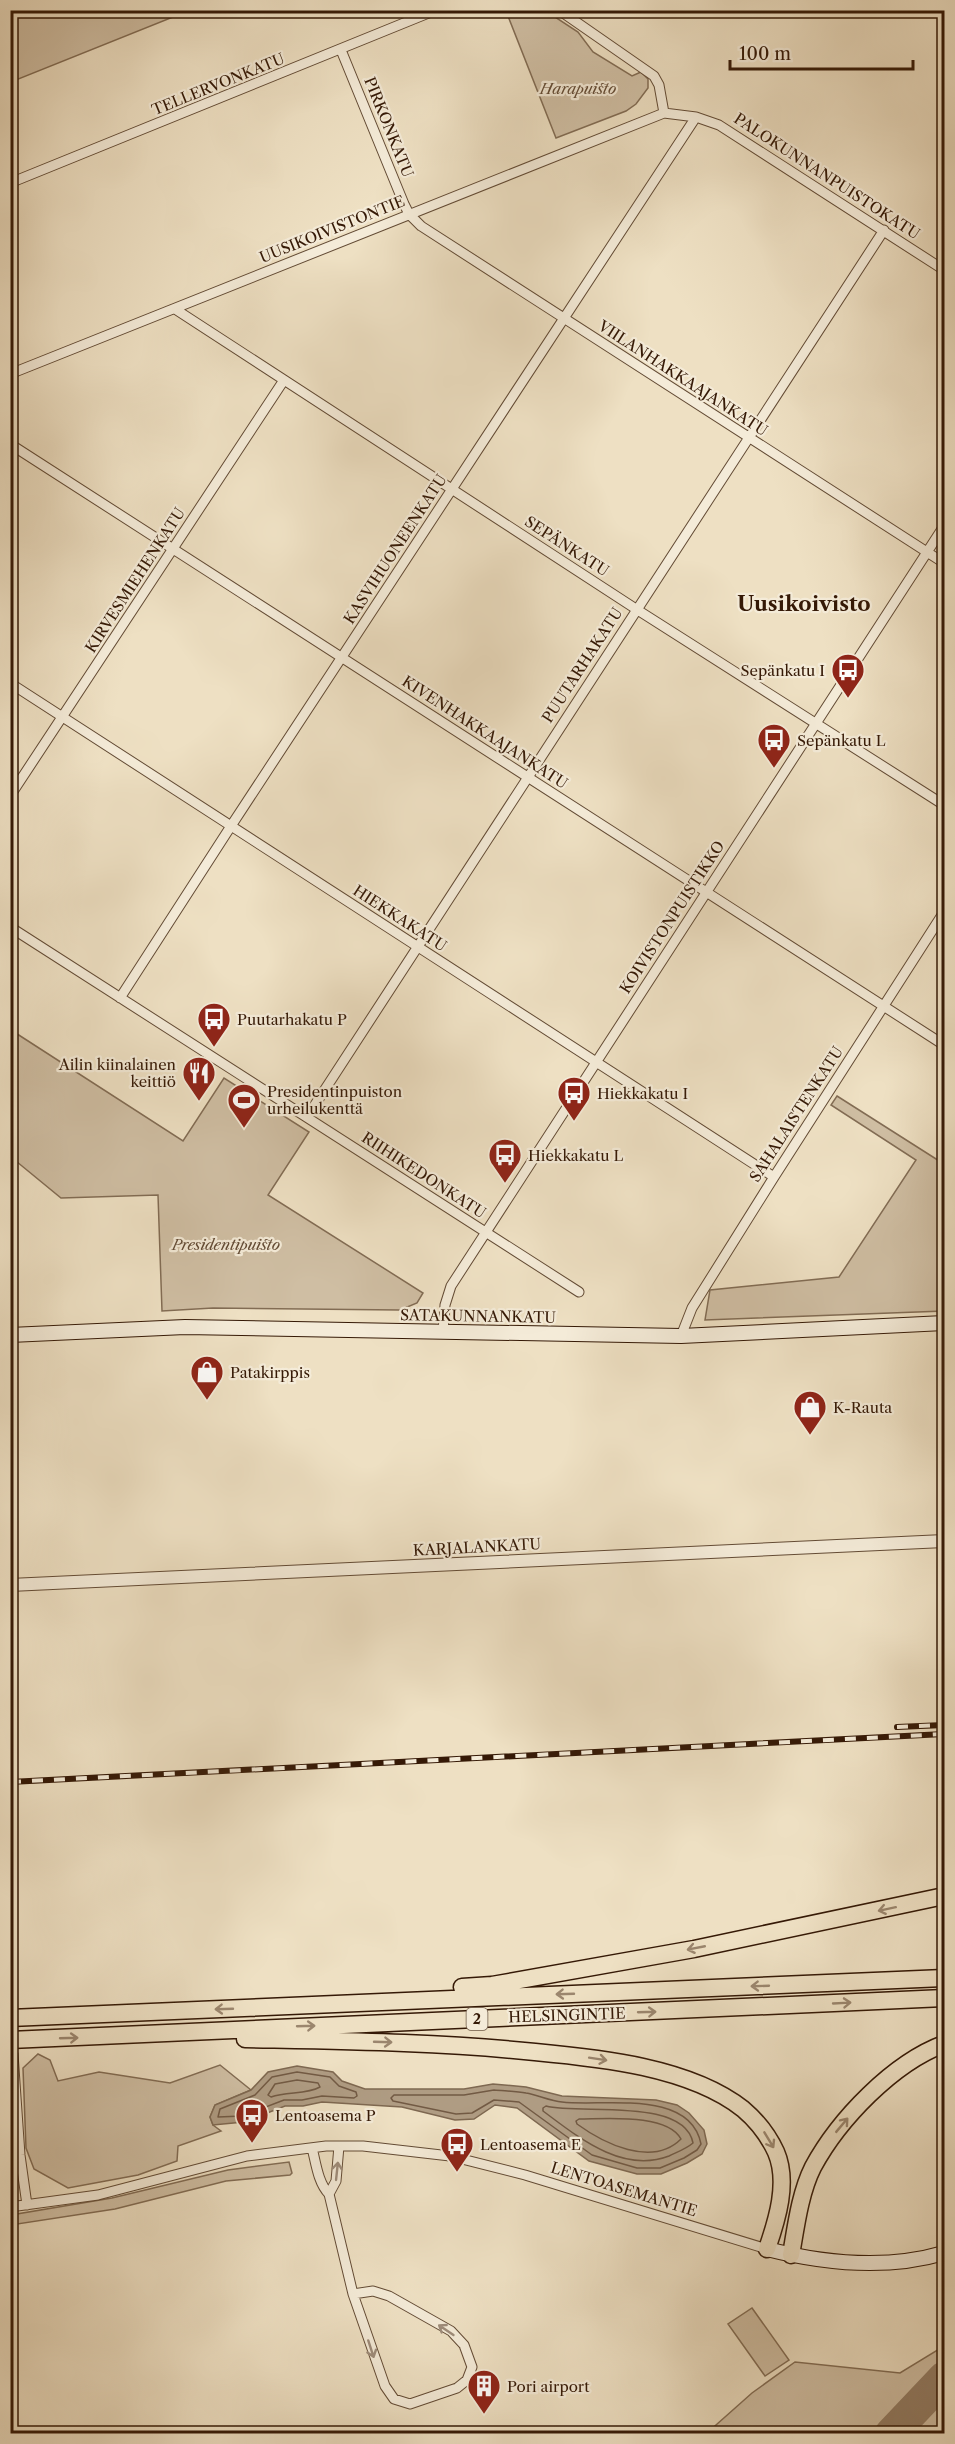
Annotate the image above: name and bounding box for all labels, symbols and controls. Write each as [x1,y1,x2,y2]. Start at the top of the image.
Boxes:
scale bar [730,33,913,71]
text: 100 m [739,43,791,65]
street label: TELLERVONKATU [149,49,288,119]
street label: PIRKONKATU [360,74,418,180]
park label: Harapuisto [539,79,616,98]
street label: PALOKUNNANPUISTOKATU [730,109,924,244]
street label: UUSIKOIVISTONTIE [257,191,407,267]
street label: VIILANHAKKAAJANKATU [594,316,772,440]
street label: KASVIHUONEENKATU [339,470,451,627]
street label: KIRVESMIEHENKATU [81,504,189,656]
street label: SEPÄNKATU [521,512,613,580]
district label: Uusikoivisto [737,591,871,616]
street label: PUUTARHAKATU [538,603,627,726]
bus stop icon: Sepänkatu I [830,652,866,699]
place label: Sepänkatu I [741,661,825,680]
street label: KIVENHAKKAAJANKATU [399,671,572,793]
bus stop icon: Sepänkatu L [756,722,792,769]
place label: Sepänkatu L [797,731,886,750]
street label: KOIVISTONPUISTIKKO [616,837,728,997]
street label: HIEKKAKATU [350,881,451,956]
bus stop icon: Puutarhakatu P [196,1001,232,1048]
place label: Puutarhakatu P [237,1010,347,1029]
street label: SAHALAISTENKATU [745,1042,847,1185]
place label: Ailin kiinalainen keittiö [58,1055,177,1091]
restaurant icon: Ailin kiinalainen keittiö [181,1055,217,1102]
bus stop icon: Hiekkakatu I [556,1075,592,1122]
sports icon: Presidentinpuiston urheilukenttä [226,1082,262,1129]
place label: Presidentinpuiston urheilukenttä [267,1082,403,1118]
place label: Hiekkakatu I [597,1084,688,1103]
street label: RIIHIKEDONKATU [358,1128,490,1222]
bus stop icon: Hiekkakatu L [487,1137,523,1184]
place label: Hiekkakatu L [528,1146,624,1165]
park label: Presidentipuisto [171,1235,280,1254]
street label: SATAKUNNANKATU [400,1305,556,1327]
shop icon: Patakirppis [189,1354,225,1401]
place label: Patakirppis [230,1363,310,1382]
shop icon: K-Rauta [792,1389,828,1436]
place label: K-Rauta [833,1398,892,1417]
street label: KARJALANKATU [413,1534,542,1560]
one-way arrow [878,1903,897,1915]
one-way arrow [687,1943,707,1954]
one-way arrow [751,1980,771,1991]
one-way arrow [556,1988,576,1999]
one-way arrow [832,1997,852,2009]
street label: HELSINGINTIE [508,2003,626,2027]
one-way arrow [214,2004,234,2015]
one-way arrow [637,2006,657,2017]
road number: 2 [466,2008,488,2030]
one-way arrow [295,2020,315,2032]
one-way arrow [58,2032,78,2043]
one-way arrow [373,2037,393,2048]
one-way arrow [588,2054,608,2065]
bus stop icon: Lentoasema P [234,2097,270,2144]
place label: Lentoasema P [275,2106,376,2125]
one-way arrow [835,2118,849,2133]
bus stop icon: Lentoasema E [439,2126,475,2173]
one-way arrow [763,2131,775,2148]
place label: Lentoasema E [480,2135,581,2154]
street label: LENTOASEMANTIE [548,2158,700,2220]
one-way arrow [332,2162,343,2182]
one-way arrow [439,2324,455,2336]
one-way arrow [366,2339,377,2358]
building icon: Pori airport [466,2368,502,2415]
place label: Pori airport [507,2377,590,2396]

